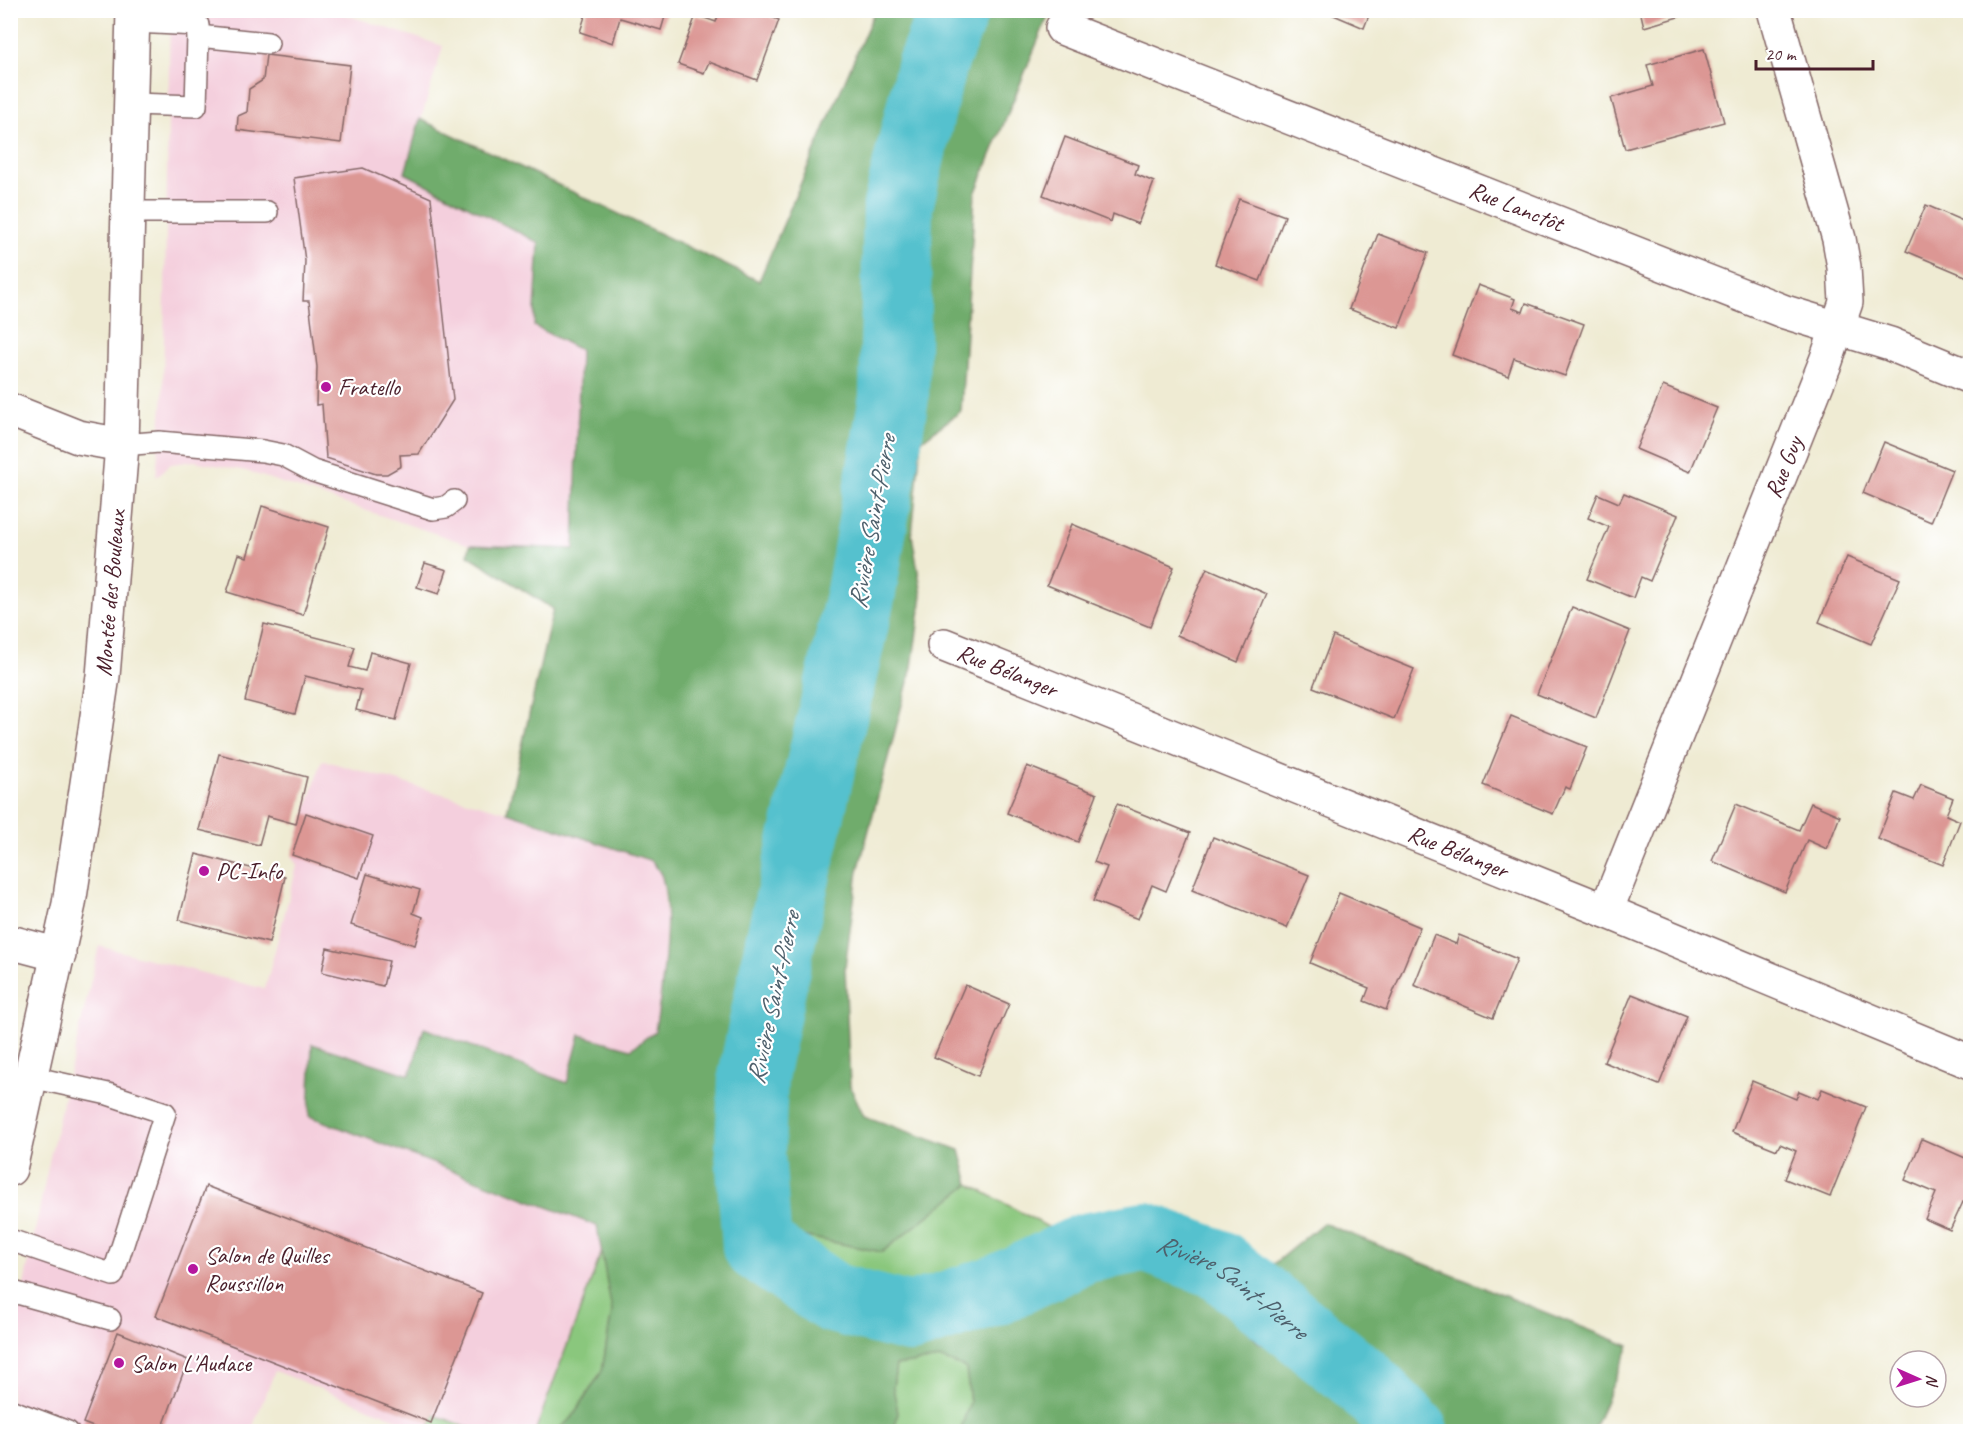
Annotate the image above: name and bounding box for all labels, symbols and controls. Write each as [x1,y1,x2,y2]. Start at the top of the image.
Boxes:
scale bar [1756,33,1873,71]
text: 20 m [1765,43,1798,65]
street label: Rue Lanctôt [1465,174,1569,239]
place label: Fratello [338,372,402,402]
marker: Fratello [319,380,333,394]
water label: Rivière Saint-Pierre [841,430,904,611]
street label: Rue Guy [1758,430,1810,502]
street label: Montée des Bouleaux [88,508,132,677]
street label: Rue Bélanger [953,637,1064,705]
street label: Rue Bélanger [1404,818,1515,886]
place label: PC-Info [216,856,284,886]
marker: PC-Info [197,864,211,878]
water label: Rivière Saint-Pierre [739,906,808,1087]
water label: Rivière Saint-Pierre [1152,1226,1317,1348]
place label: Salon de Quilles Roussillon [205,1240,330,1298]
marker: Salon de Quilles Roussillon [186,1262,200,1276]
place label: Salon L'Audace [131,1348,253,1378]
north arrow [1888,1349,1948,1409]
marker: Salon L'Audace [112,1356,126,1370]
text: N [1922,1374,1942,1388]

